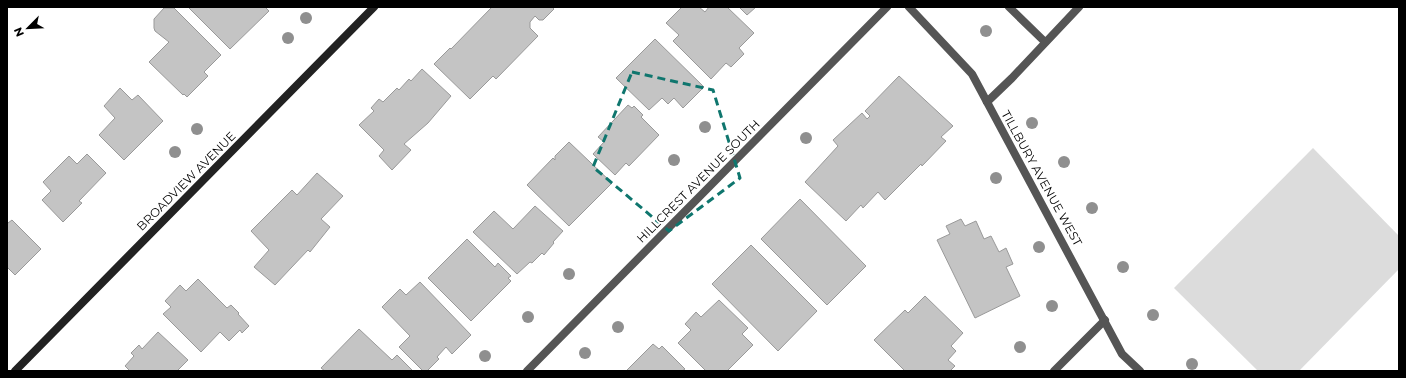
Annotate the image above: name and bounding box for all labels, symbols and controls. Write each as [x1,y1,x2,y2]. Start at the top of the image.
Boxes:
north arrow [8,8,48,48]
text: N [11,25,27,39]
street label: TILLBURY AVENUE WEST [998,108,1086,248]
street label: HILLCREST AVENUE SOUTH [633,116,763,246]
street label: BROADVIEW AVENUE [133,128,239,234]

